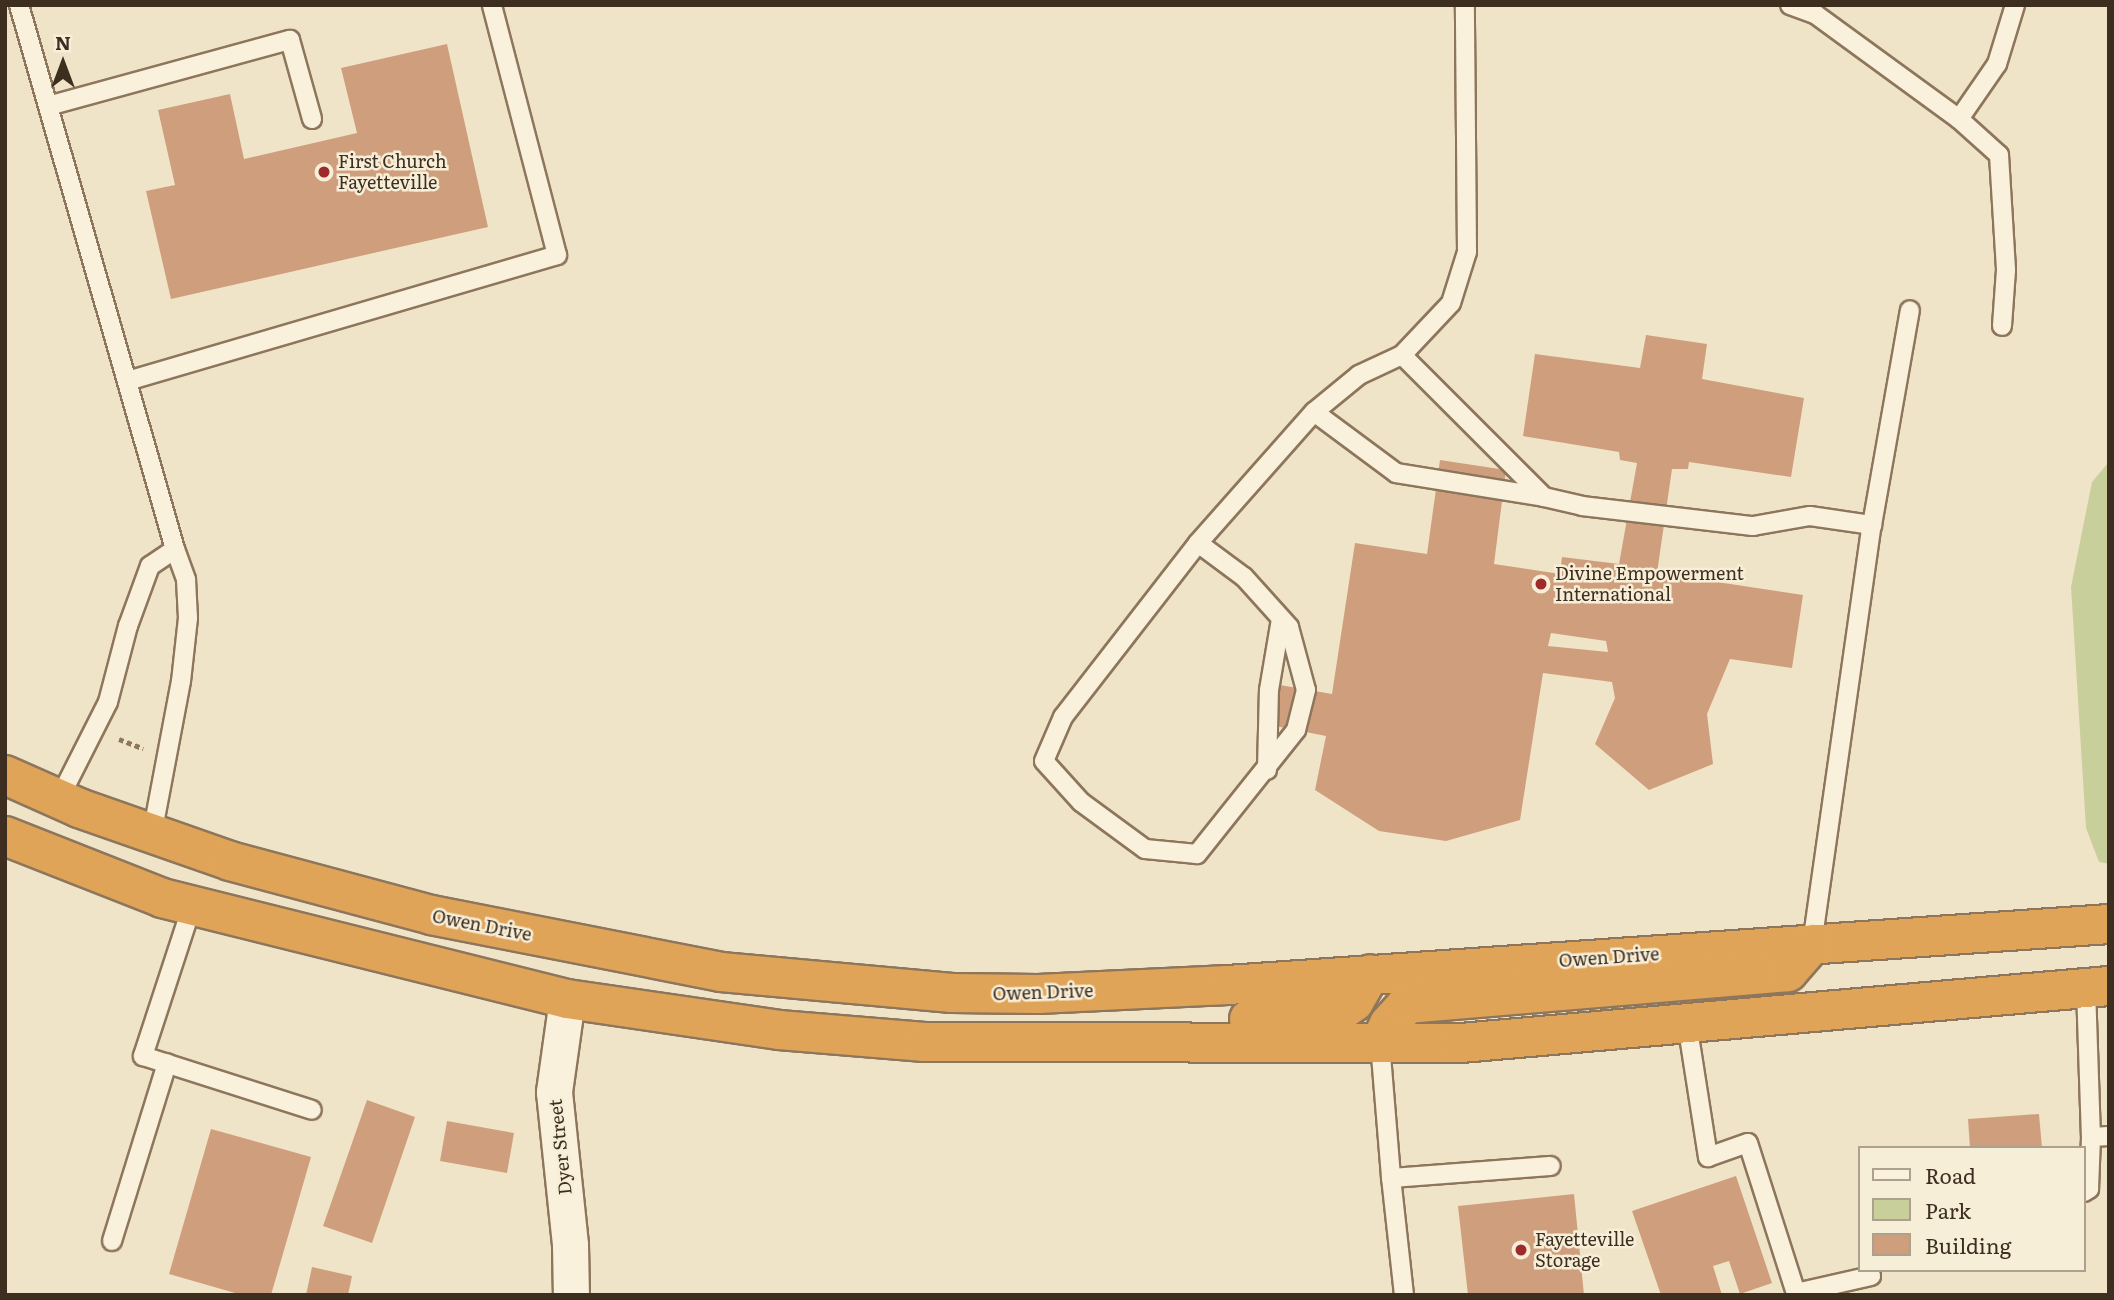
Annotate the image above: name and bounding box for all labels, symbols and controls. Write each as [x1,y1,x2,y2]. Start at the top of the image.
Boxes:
north arrow [28,28,98,98]
text: N [55,28,71,56]
place label: First Church Fayetteville [338,151,447,194]
marker: First Church Fayetteville [316,164,332,180]
place label: Divine Empowerment International [1555,563,1744,606]
marker: Divine Empowerment International [1533,576,1549,592]
street label: Owen Drive [430,905,534,945]
street label: Owen Drive [1558,943,1660,971]
street label: Owen Drive [992,979,1094,1005]
street label: Dyer Street [544,1098,576,1196]
legend [1858,1146,2086,1272]
text: Road [1925,1159,1976,1190]
text: Park [1925,1194,1971,1225]
place label: Fayetteville Storage [1535,1229,1634,1272]
text: Building [1925,1229,2011,1260]
marker: Fayetteville Storage [1513,1242,1529,1258]

